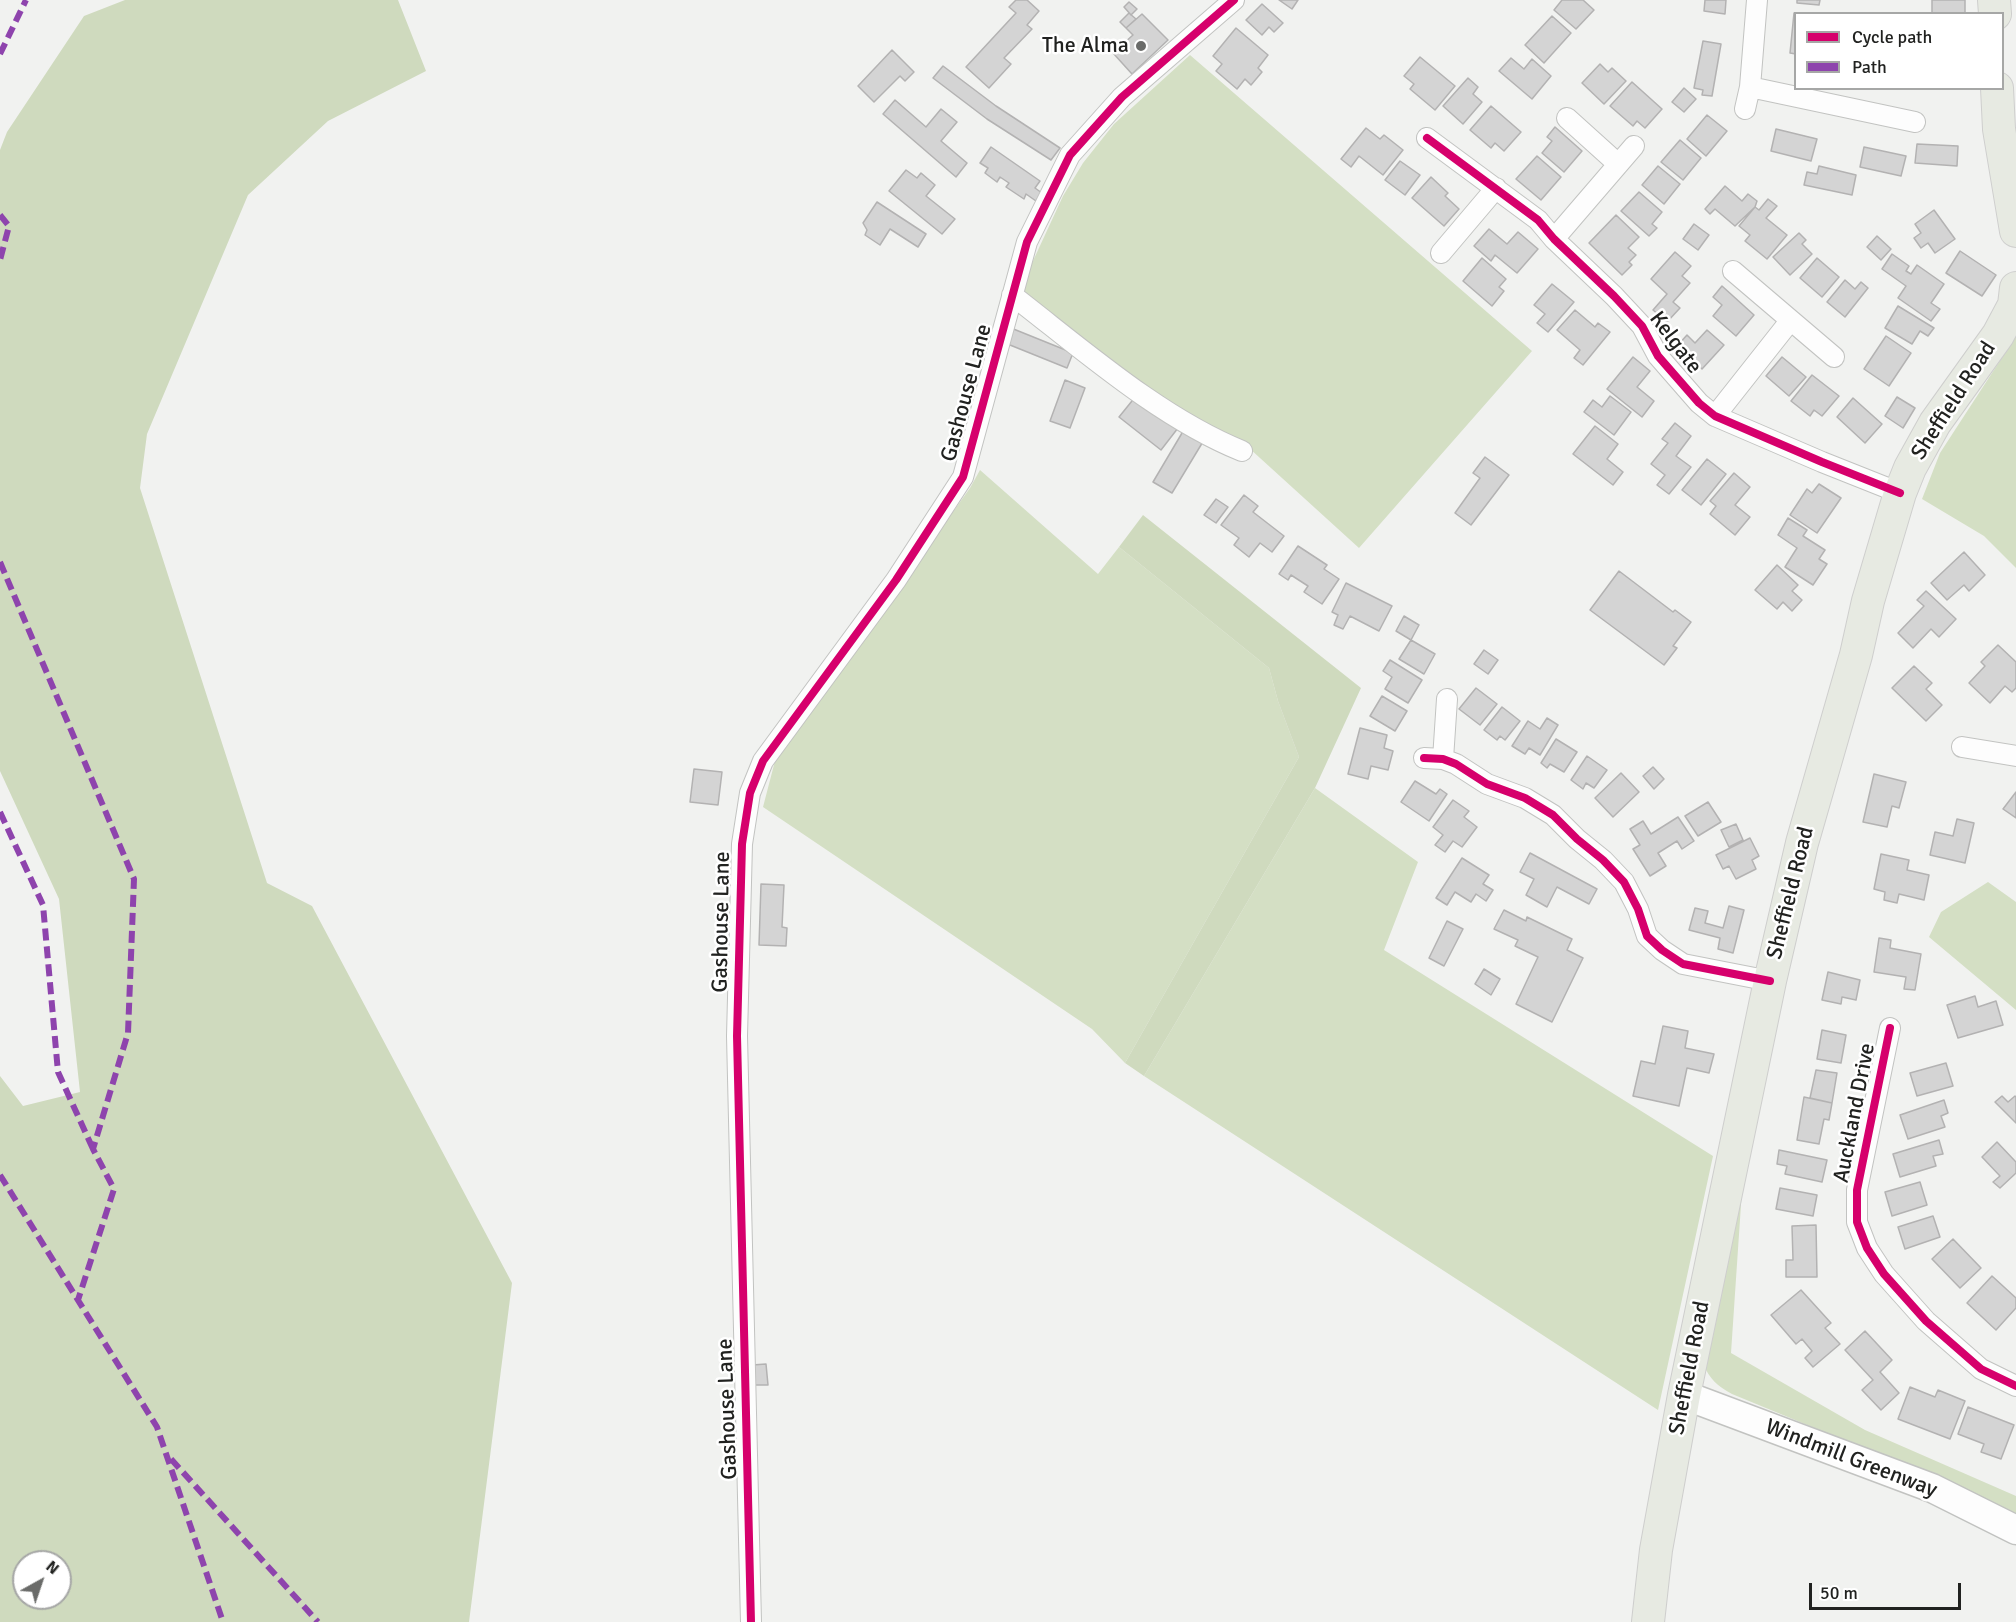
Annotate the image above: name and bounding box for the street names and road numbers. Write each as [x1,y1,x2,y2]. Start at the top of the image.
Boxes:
street label: Kelgate [1643,307,1707,379]
street label: Gashouse Lane [936,321,998,465]
street label: Sheffield Road [1906,337,2002,465]
street label: Sheffield Road [1762,824,1820,962]
street label: Gashouse Lane [708,851,736,993]
street label: Auckland Drive [1829,1041,1881,1185]
street label: Sheffield Road [1664,1299,1716,1437]
street label: Gashouse Lane [712,1338,744,1480]
street label: Windmill Greenway [1761,1414,1941,1504]

